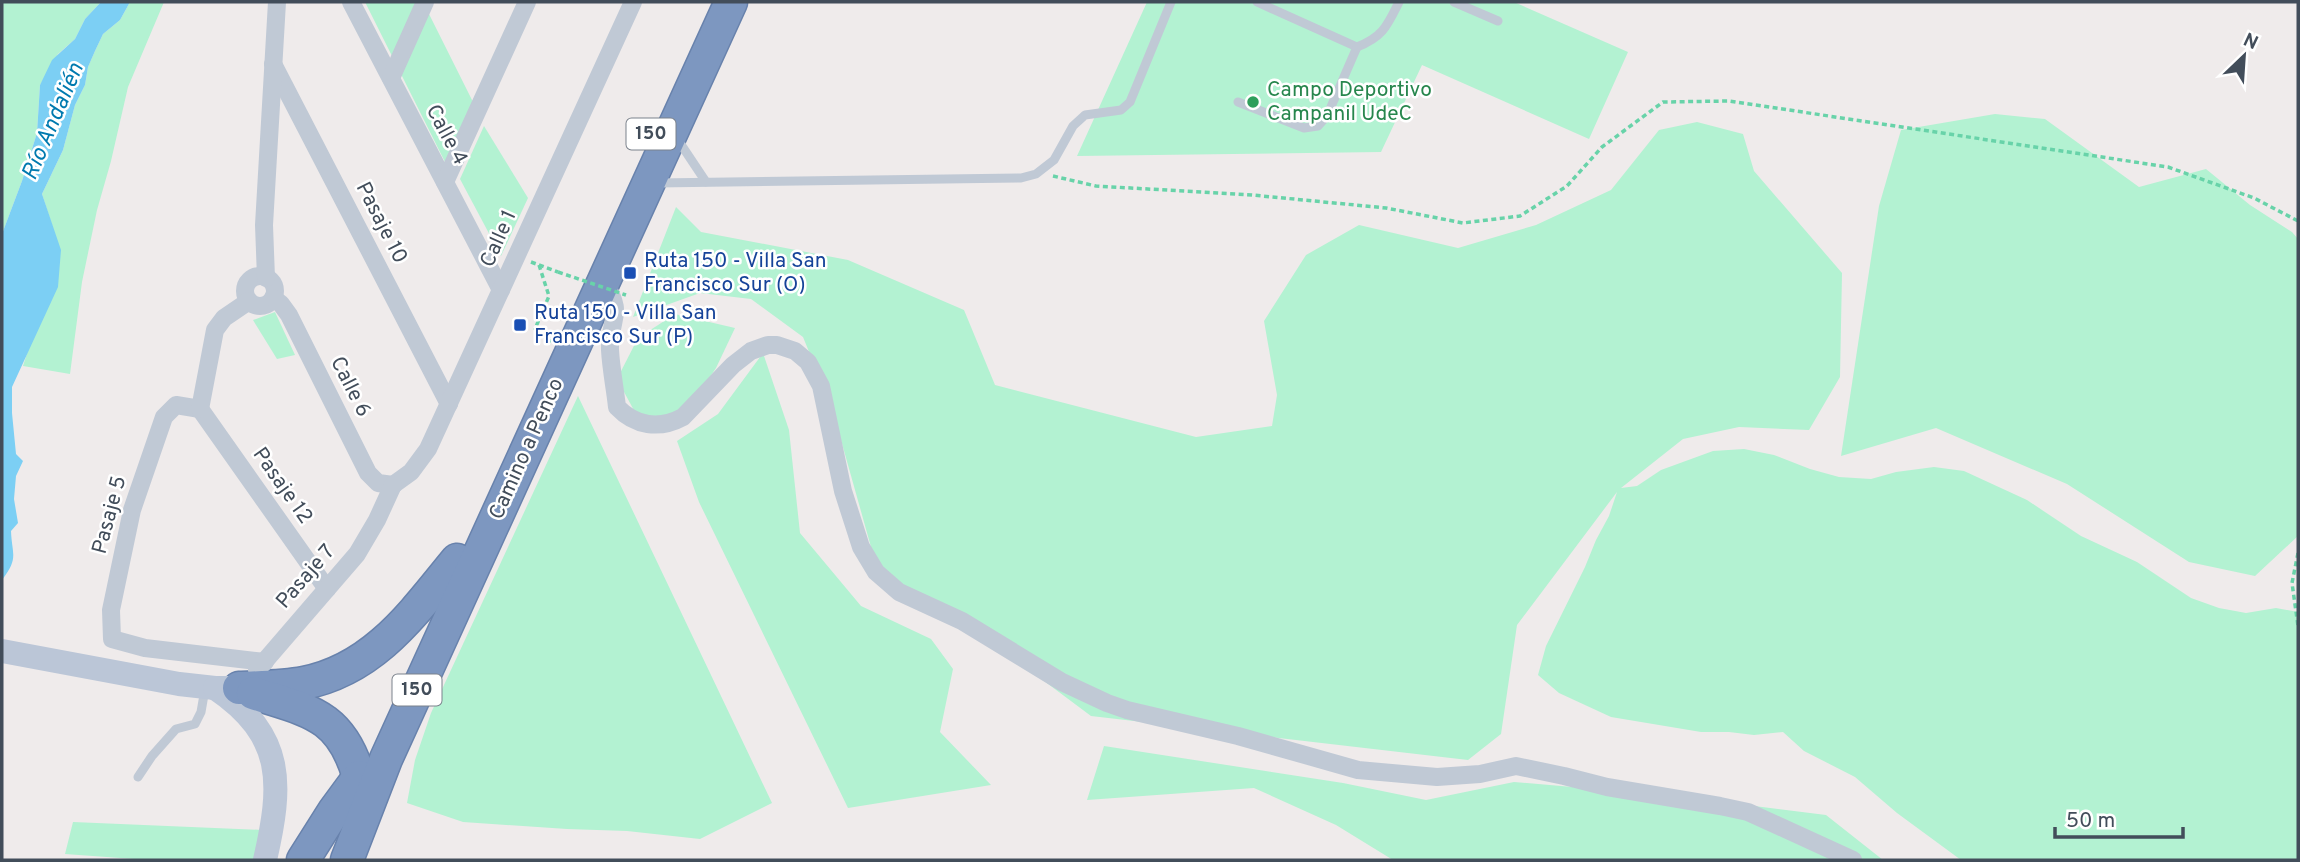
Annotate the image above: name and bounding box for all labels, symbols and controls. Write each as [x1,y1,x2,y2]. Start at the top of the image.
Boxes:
north arrow [2209,21,2279,91]
text: N [2239,29,2262,56]
water label: Río Andalién [16,59,92,185]
place label: Campo Deportivo Campanil UdeC [1267,77,1432,128]
marker: Campo Deportivo Campanil UdeC [1245,94,1261,110]
street label: Calle 4 [419,100,473,170]
road number: 150 [626,118,676,150]
street label: Pasaje 10 [349,178,413,268]
street label: Calle 1 [475,206,523,272]
place label: Ruta 150 - Villa San Francisco Sur (O) [644,248,827,299]
marker: Ruta 150 - Villa San Francisco Sur (O) [622,265,638,281]
place label: Ruta 150 - Villa San Francisco Sur (P) [534,300,717,351]
marker: Ruta 150 - Villa San Francisco Sur (P) [512,317,528,333]
street label: Calle 6 [323,352,377,422]
street label: Camino a Penco [484,374,570,524]
street label: Pasaje 12 [246,442,318,530]
street label: Pasaje 5 [87,473,133,557]
street label: Pasaje 7 [271,539,341,615]
road number: 150 [392,674,442,706]
scale bar [2055,796,2183,840]
text: 50 m [2066,808,2115,835]

